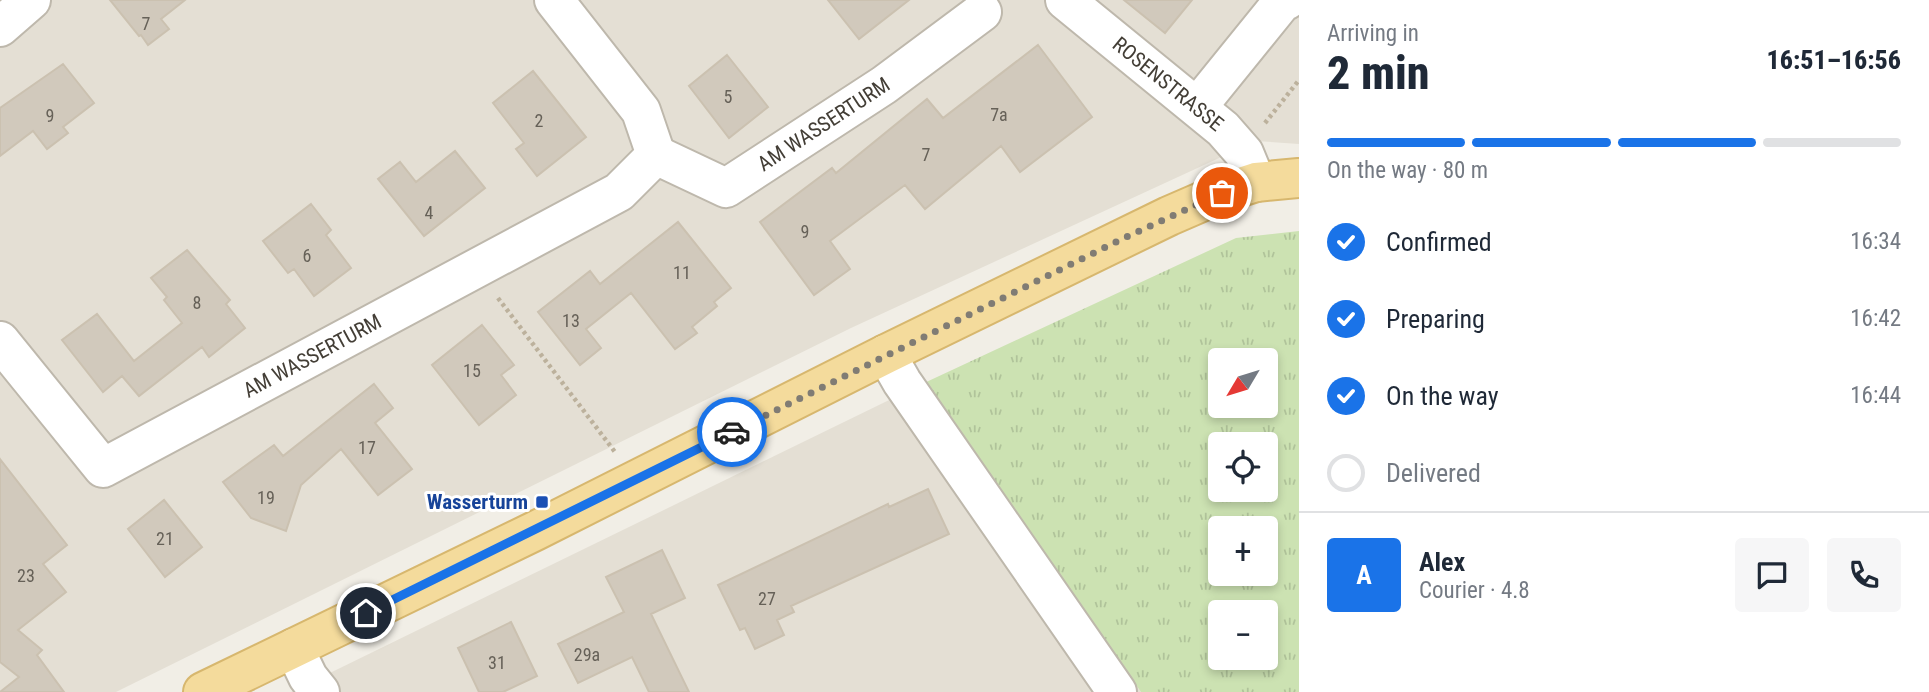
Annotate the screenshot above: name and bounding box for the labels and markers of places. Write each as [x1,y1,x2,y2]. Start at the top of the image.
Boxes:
pin [1192,163,1252,223]
place label: Wasserturm [427,490,528,514]
marker: Wasserturm [534,494,550,510]
pin [336,583,396,643]

